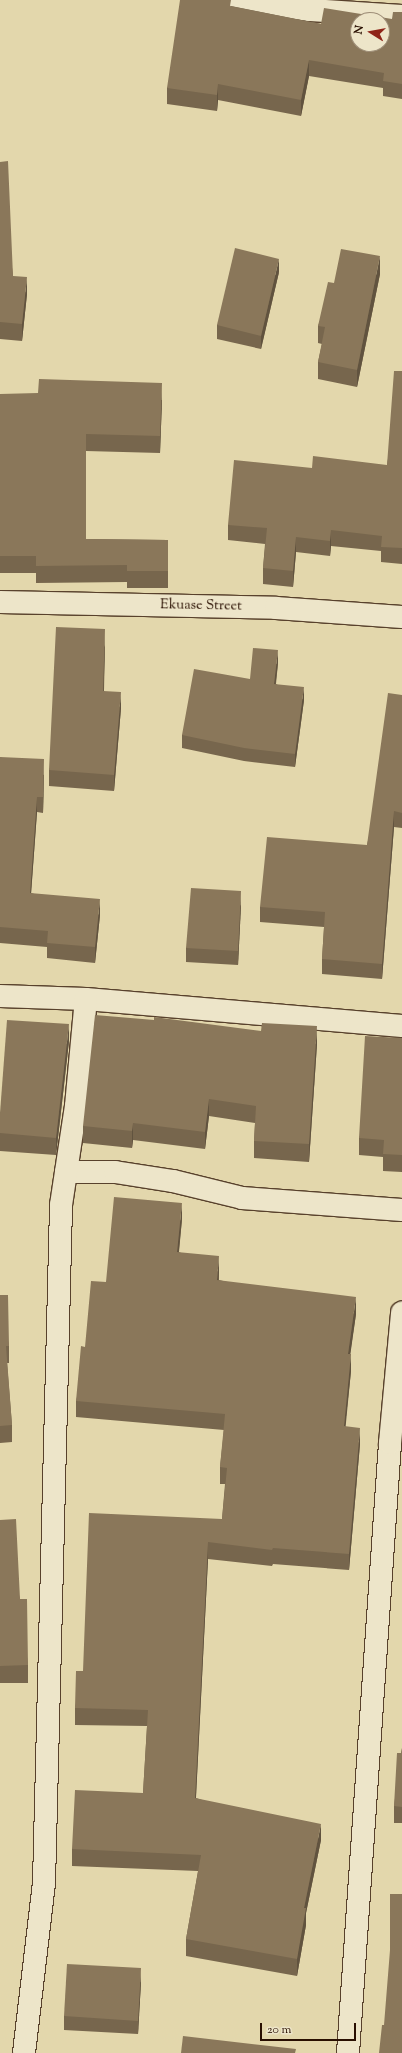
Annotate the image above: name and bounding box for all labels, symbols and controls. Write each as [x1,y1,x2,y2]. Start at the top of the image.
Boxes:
north arrow [350,12,390,52]
text: N [351,24,368,36]
street label: Ekuase Street [160,597,242,615]
scale bar [262,2015,358,2041]
text: 20 m [267,2021,291,2039]

